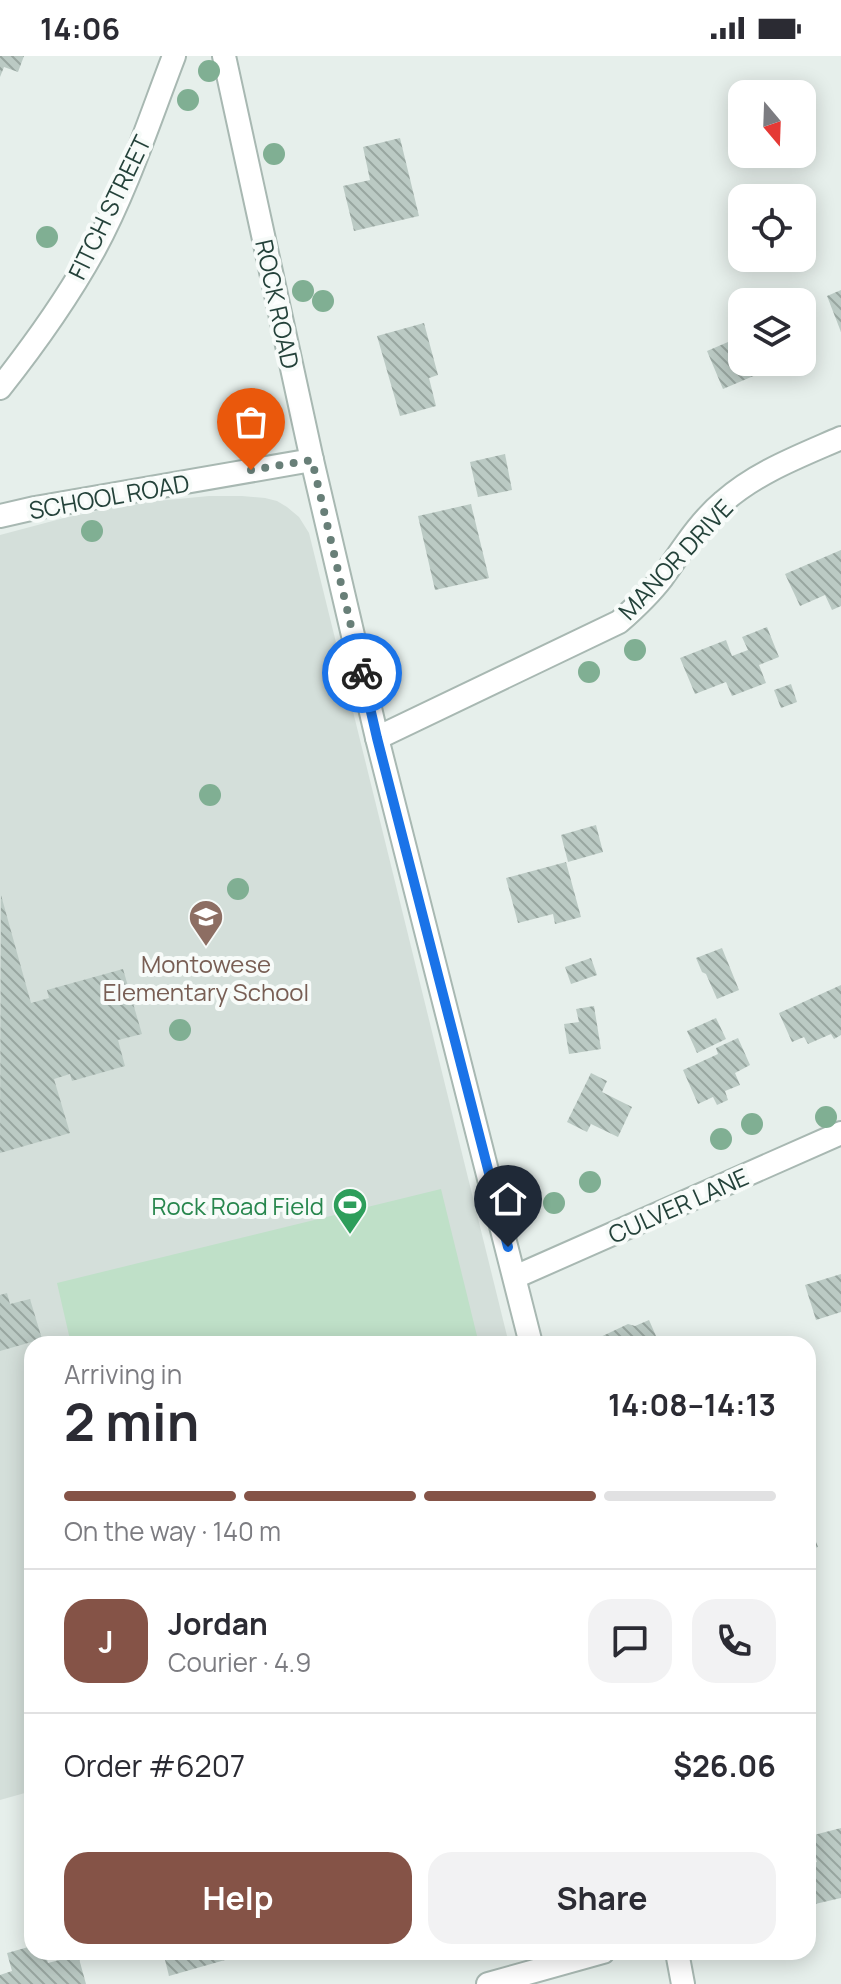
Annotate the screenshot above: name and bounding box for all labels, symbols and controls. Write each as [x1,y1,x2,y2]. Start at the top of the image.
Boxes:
text: 14:06 [40,8,120,49]
north arrow [728,80,816,168]
map controls [728,80,816,376]
street label: FITCH STREET [60,129,158,284]
button: locate [728,184,816,272]
street label: ROCK ROAD [248,236,308,372]
button: layers [728,288,816,376]
pin [217,388,285,470]
icon: bag [229,400,273,444]
street label: SCHOOL ROAD [26,466,192,526]
street label: MANOR DRIVE [610,491,740,627]
courier [322,633,402,713]
icon: bike [340,651,384,695]
school or university icon: Montowese Elementary School [187,898,225,948]
place label: Montowese Elementary School [103,947,309,1008]
street label: CULVER LANE [603,1159,753,1251]
pin [474,1165,542,1247]
icon: home [486,1177,530,1221]
sports icon: Rock Road Field [331,1186,369,1236]
place label: Rock Road Field [151,1189,324,1222]
text: Arriving in [64,1356,182,1392]
text: 14:08–14:13 [608,1384,776,1425]
text: 2 min [64,1386,199,1457]
text: On the way · 140 m [64,1513,281,1549]
button: chat [588,1599,672,1683]
button: phone [692,1599,776,1683]
text: Jordan [168,1603,268,1644]
text: J [98,1621,114,1662]
text: Courier · 4.9 [168,1644,311,1680]
text: Order #6207 [64,1745,245,1786]
text: $26.06 [673,1745,776,1786]
button: Help [64,1852,412,1944]
button: Share [428,1852,776,1944]

